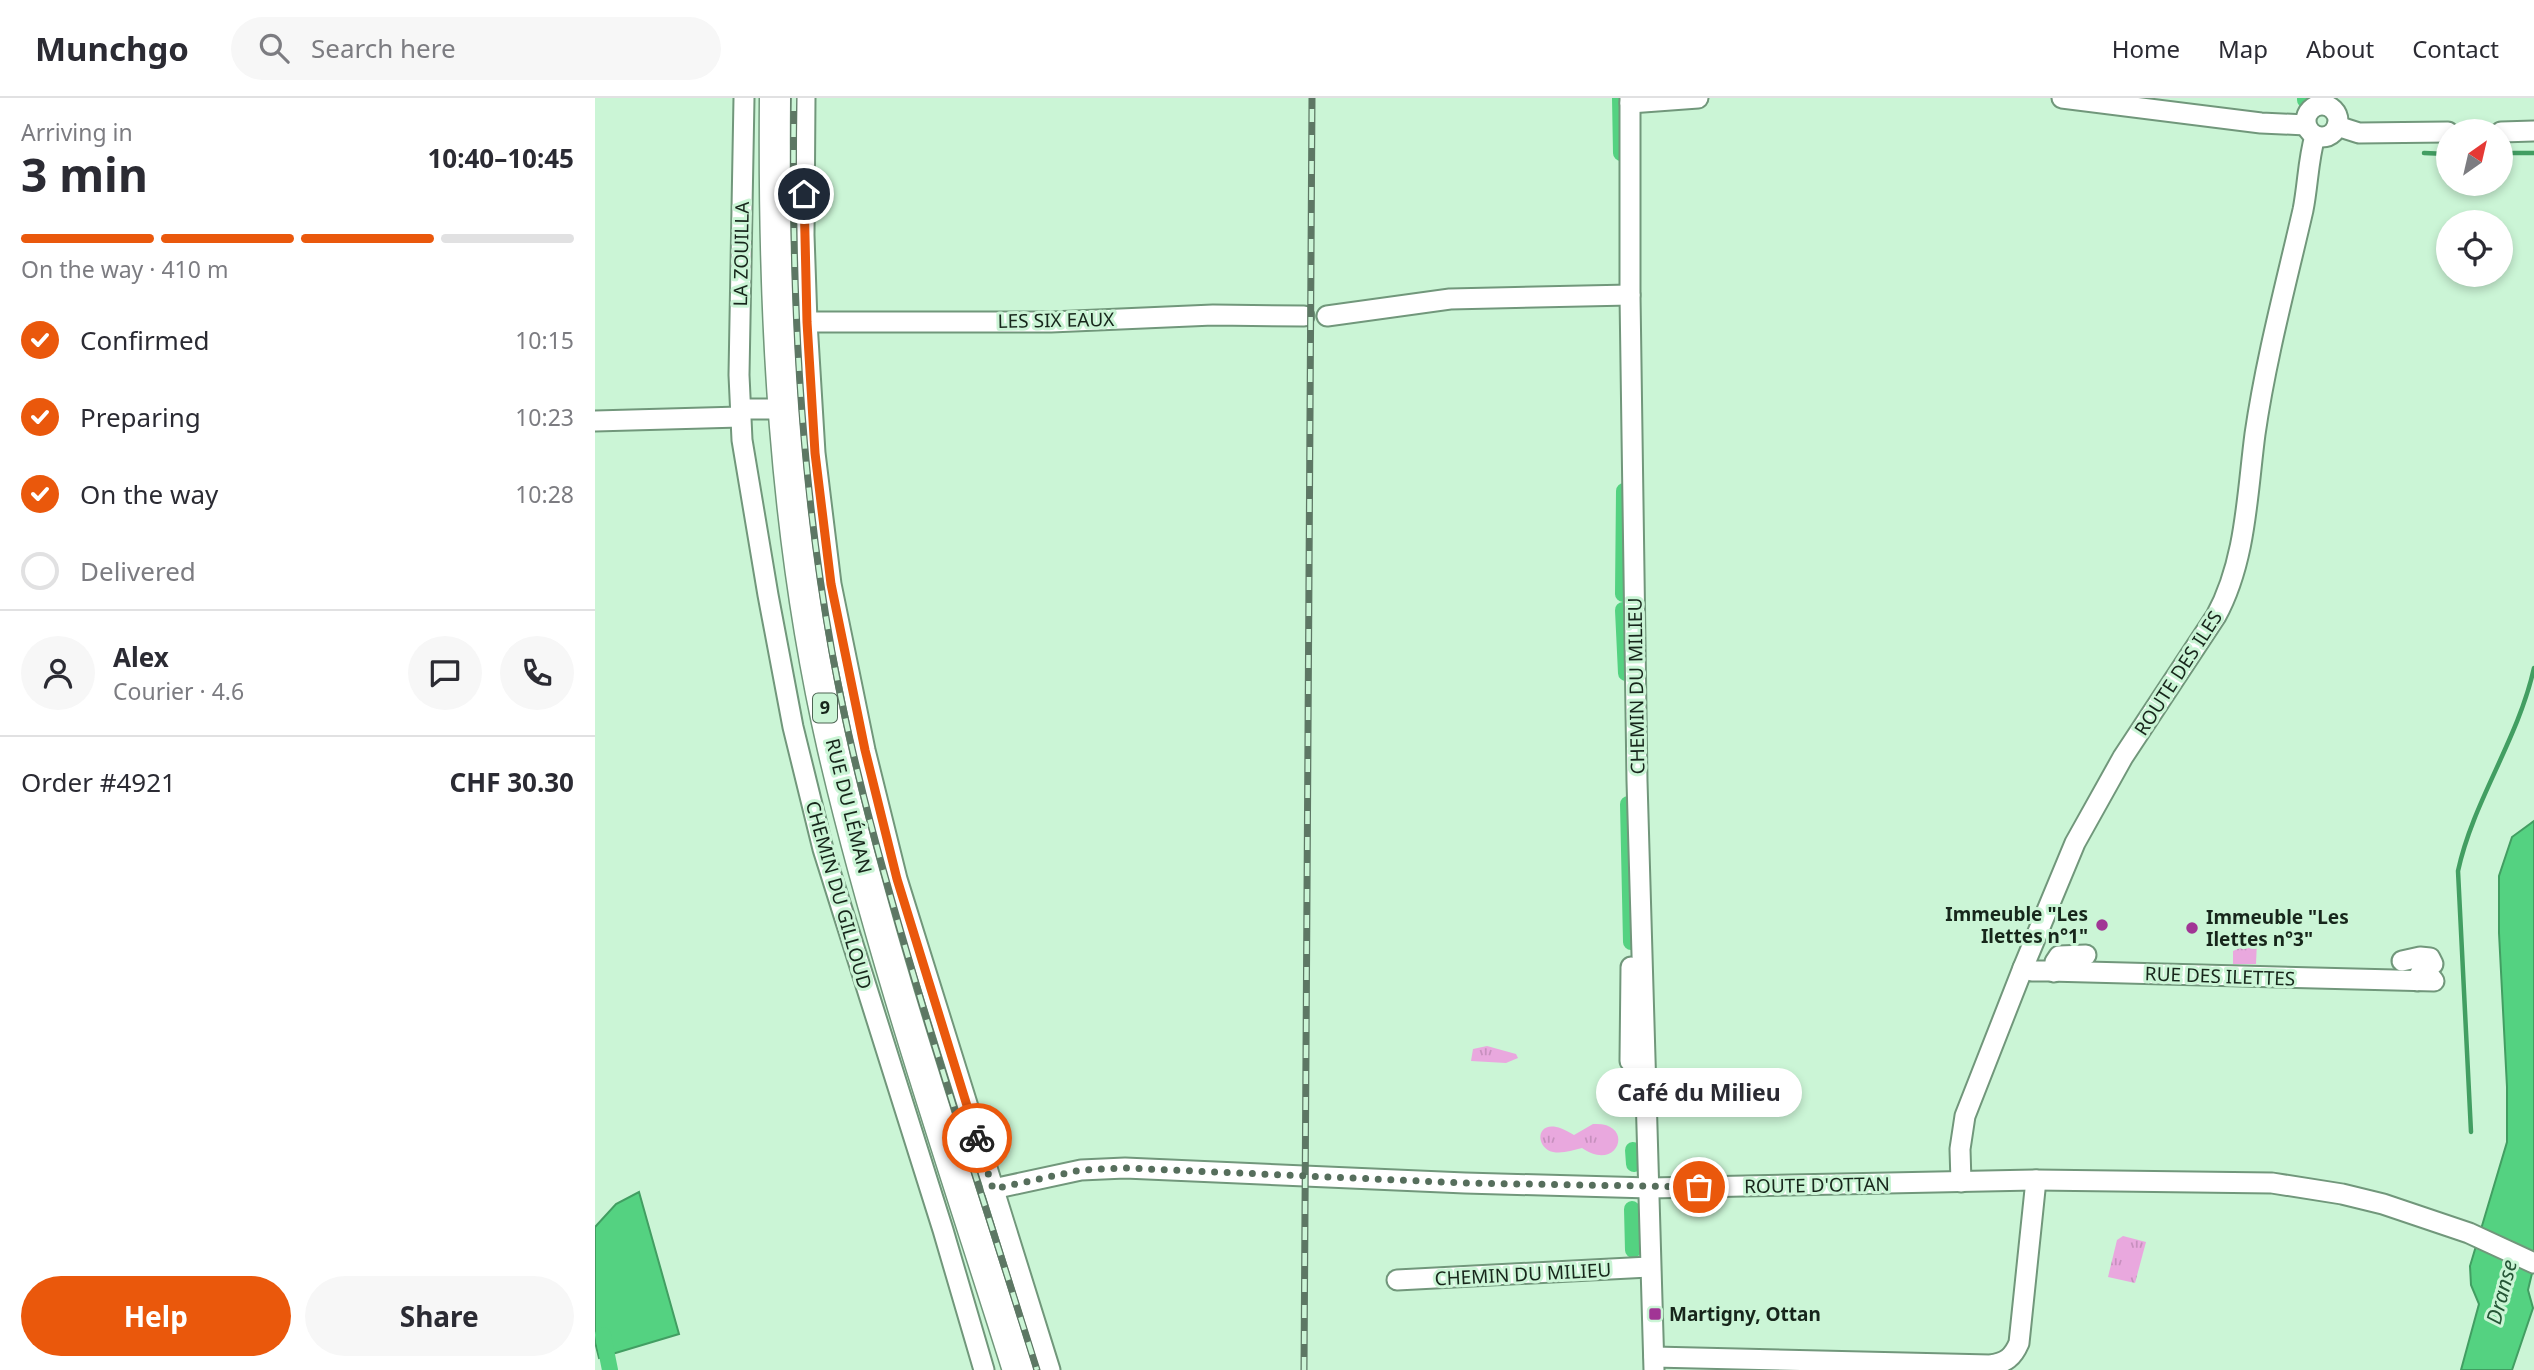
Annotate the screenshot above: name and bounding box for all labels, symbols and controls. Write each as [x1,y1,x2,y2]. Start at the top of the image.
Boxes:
search box [231,17,721,80]
text: Munchgo [35,26,189,71]
icon: search [255,29,293,67]
text: Search here [311,30,456,66]
text: Home [2112,32,2180,65]
text: Map [2218,32,2268,65]
text: About [2306,32,2374,65]
text: Contact [2412,32,2499,65]
text: Arriving in [21,116,133,148]
north arrow [2436,119,2513,196]
map controls [2436,119,2513,287]
text: 10:40–10:45 [427,140,574,176]
text: 3 min [21,143,148,205]
pin [774,164,834,224]
icon: home [785,175,823,213]
street label: LA ZOUILLA [727,200,755,307]
button: locate [2436,210,2513,287]
text: On the way · 410 m [21,253,228,285]
street label: LES SIX EAUX [997,306,1115,334]
icon: check [21,321,59,359]
text: Confirmed [80,322,210,358]
text: 10:15 [515,324,574,356]
icon: check [21,398,59,436]
text: Preparing [80,399,201,435]
text: 10:23 [515,401,574,433]
icon: check [21,475,59,513]
text: On the way [80,476,218,512]
text: 10:28 [515,478,574,510]
text: Delivered [80,553,196,589]
street label: CHEMIN DU MILIEU [1621,597,1651,775]
street label: ROUTE DES ILES [2128,606,2228,740]
button: person [21,636,95,710]
button: chat [408,636,482,710]
button: phone [500,636,574,710]
text: Alex [113,639,169,675]
text: Courier · 4.6 [113,675,244,707]
road number: 9 [813,694,837,722]
street label: RUE DU LÉMAN [820,736,878,876]
text: Order #4921 [21,764,176,800]
text: CHF 30.30 [450,764,574,800]
street label: CHEMIN DU GILLOUD [800,798,878,992]
place label: Immeuble "Les Ilettes n°1" [1945,901,2088,949]
place label: Immeuble "Les Ilettes n°3" [2206,904,2349,952]
marker: Immeuble "Les Ilettes n°1" [2094,917,2110,933]
marker: Immeuble "Les Ilettes n°3" [2184,920,2200,936]
street label: RUE DES ILETTES [2144,960,2296,992]
callout: Café du Milieu [1596,1068,1802,1117]
text: Café du Milieu [1617,1076,1781,1108]
courier [942,1103,1012,1173]
icon: bike [958,1119,996,1157]
pin [1669,1157,1729,1217]
icon: bag [1680,1168,1718,1206]
street label: ROUTE D'OTTAN [1744,1171,1890,1199]
street label: CHEMIN DU MILIEU [1434,1256,1612,1292]
water label: Dranse [2479,1256,2523,1327]
button: Help [21,1276,291,1356]
button: Share [305,1276,574,1356]
place label: Martigny, Ottan [1669,1301,1821,1327]
marker: Martigny, Ottan [1647,1306,1663,1322]

